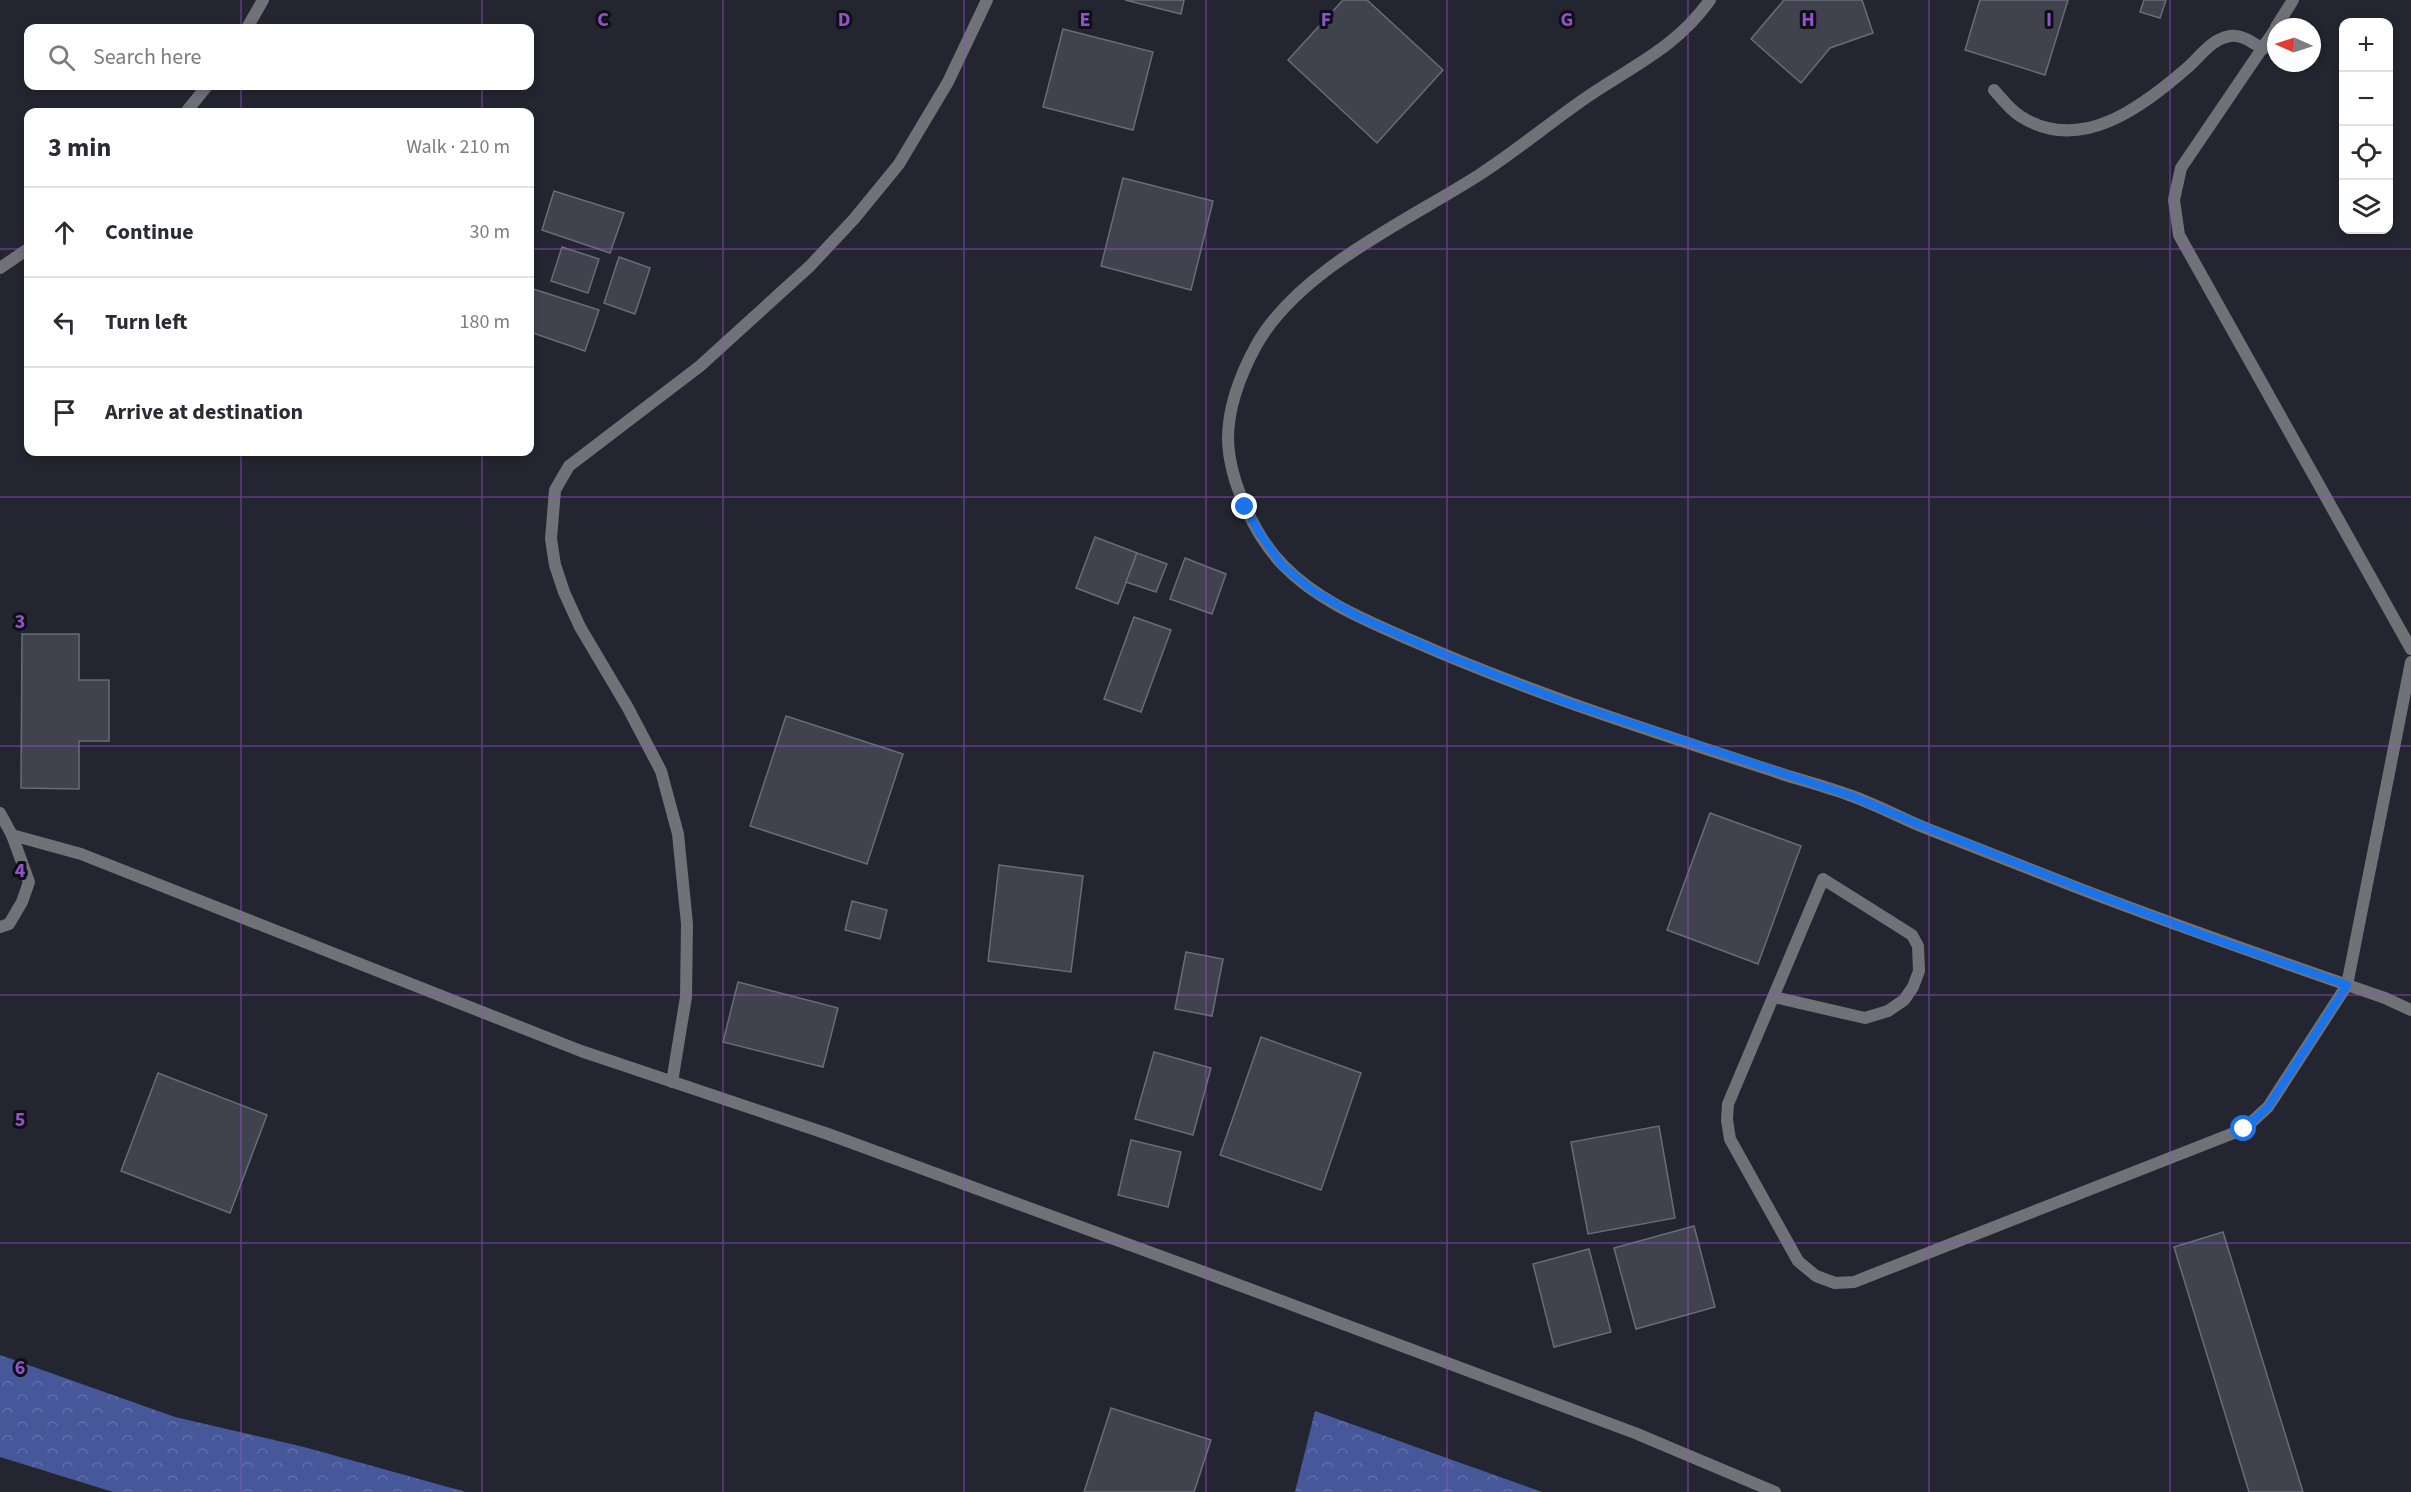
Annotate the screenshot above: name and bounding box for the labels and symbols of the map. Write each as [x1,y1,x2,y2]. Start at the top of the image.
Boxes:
text: C [597,6,609,34]
text: D [838,6,850,34]
text: E [1080,6,1090,34]
text: F [1321,6,1331,34]
text: G [1561,6,1573,34]
text: H [1801,6,1815,34]
text: I [2046,6,2052,34]
north arrow [2267,18,2321,72]
route end [1231,493,1257,519]
text: 3 [15,608,25,636]
text: 4 [15,857,26,885]
text: 5 [15,1106,25,1134]
route start [2230,1115,2256,1141]
text: 6 [15,1354,25,1382]

